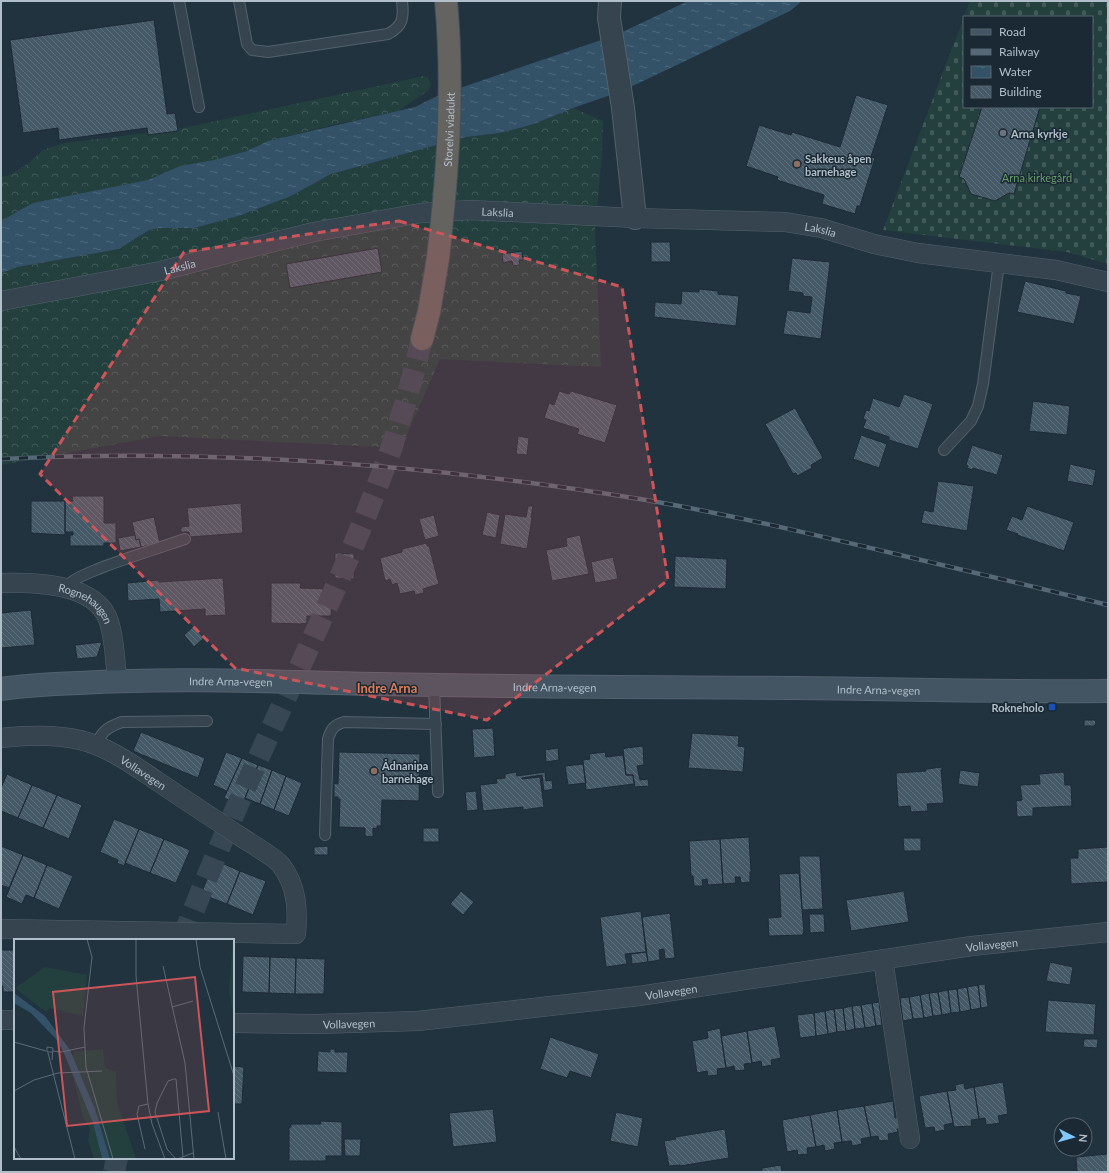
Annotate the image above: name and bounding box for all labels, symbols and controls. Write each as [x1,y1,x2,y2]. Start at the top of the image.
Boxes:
legend [963,16,1093,108]
text: Road [999,24,1026,39]
text: Railway [999,44,1040,59]
text: Water [999,64,1032,79]
text: Building [999,84,1042,99]
street label: Storelvi viadukt [440,92,456,167]
place label: Arna kyrkje [1010,127,1068,140]
marker: Arna kyrkje [998,128,1008,138]
place label: Sakkeus åpen barnehage [805,152,872,178]
marker: Sakkeus åpen barnehage [792,159,802,169]
park label: Arna kirkegård [1002,171,1072,184]
street label: Lakslia [481,204,514,219]
street label: Lakslia [804,219,838,239]
street label: Lakslia [162,256,197,276]
street label: Rognehaugen [57,580,116,625]
street label: Indre Arna-vegen [189,674,273,688]
district label: Indre Arna [357,680,417,696]
street label: Indre Arna-vegen [513,680,596,693]
street label: Indre Arna-vegen [837,682,920,696]
place label: Rokneholo [991,701,1044,714]
marker: Rokneholo [1047,702,1057,712]
street label: Vollavegen [118,752,169,792]
place label: Ådnanipa barnehage [381,759,434,785]
marker: Ådnanipa barnehage [369,766,379,776]
street label: Vollavegen [965,935,1018,953]
inset map [14,939,234,1159]
street label: Vollavegen [644,981,698,1001]
street label: Vollavegen [323,1016,375,1030]
north arrow [1053,1117,1093,1157]
text: N [1077,1133,1090,1143]

